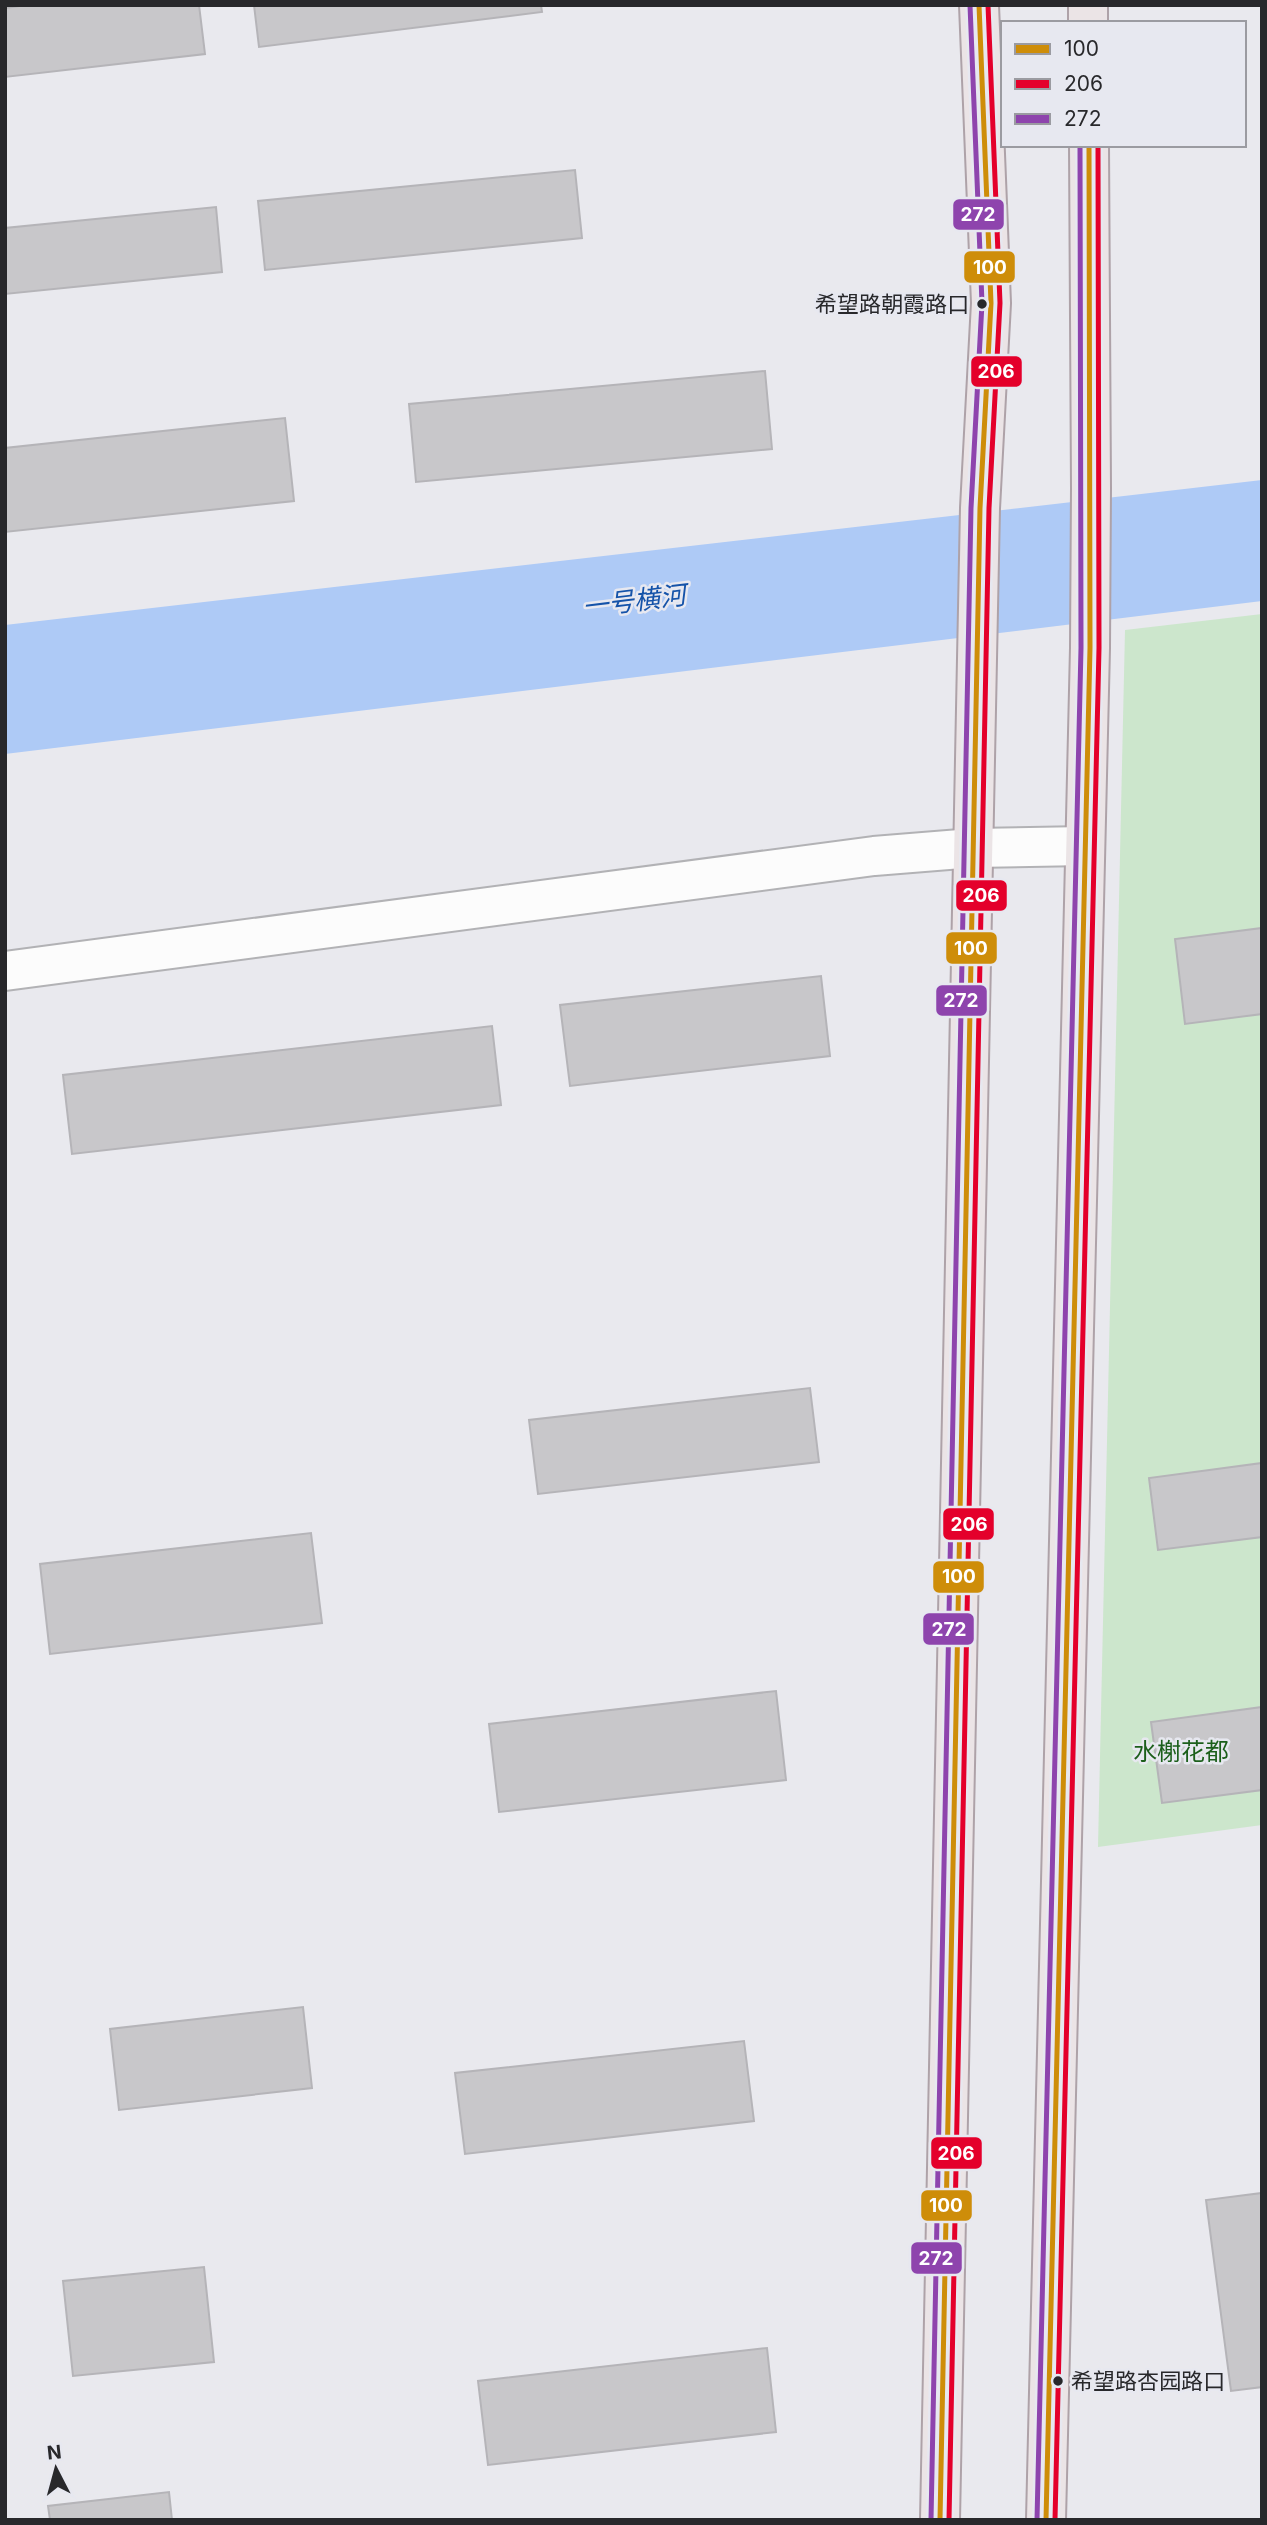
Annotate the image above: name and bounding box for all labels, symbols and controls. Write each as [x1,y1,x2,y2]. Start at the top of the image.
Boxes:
legend [1001,21,1246,147]
text: 100 [1064,36,1099,61]
text: 206 [1064,71,1103,96]
text: 272 [1064,106,1102,131]
line badge: 272 [952,198,1005,231]
text: 272 [961,203,996,226]
line badge: 100 [963,250,1016,284]
text: 100 [973,256,1007,279]
place label: 希望路朝霞路口 [815,291,969,317]
marker: 希望路朝霞路口 [975,297,989,311]
line badge: 206 [970,355,1023,388]
text: 206 [977,360,1015,383]
water label: 一号横河 [580,578,692,622]
line badge: 206 [955,879,1008,912]
text: 206 [962,884,1000,907]
line badge: 100 [945,931,998,965]
text: 100 [954,937,988,960]
line badge: 272 [935,984,988,1017]
text: 272 [944,989,979,1012]
line badge: 206 [942,1507,995,1541]
text: 206 [950,1513,988,1536]
line badge: 100 [932,1560,985,1594]
text: 100 [942,1565,976,1588]
line badge: 272 [922,1612,975,1646]
text: 272 [932,1618,967,1641]
park label: 水榭花都 [1133,1737,1229,1766]
line badge: 206 [930,2136,983,2170]
text: 206 [937,2142,975,2165]
line badge: 100 [920,2189,973,2222]
text: 100 [929,2194,963,2217]
line badge: 272 [910,2241,963,2275]
text: 272 [919,2247,954,2270]
place label: 希望路杏园路口 [1071,2368,1225,2394]
marker: 希望路杏园路口 [1051,2374,1065,2388]
north arrow [21,2434,91,2504]
text: N [46,2440,63,2465]

